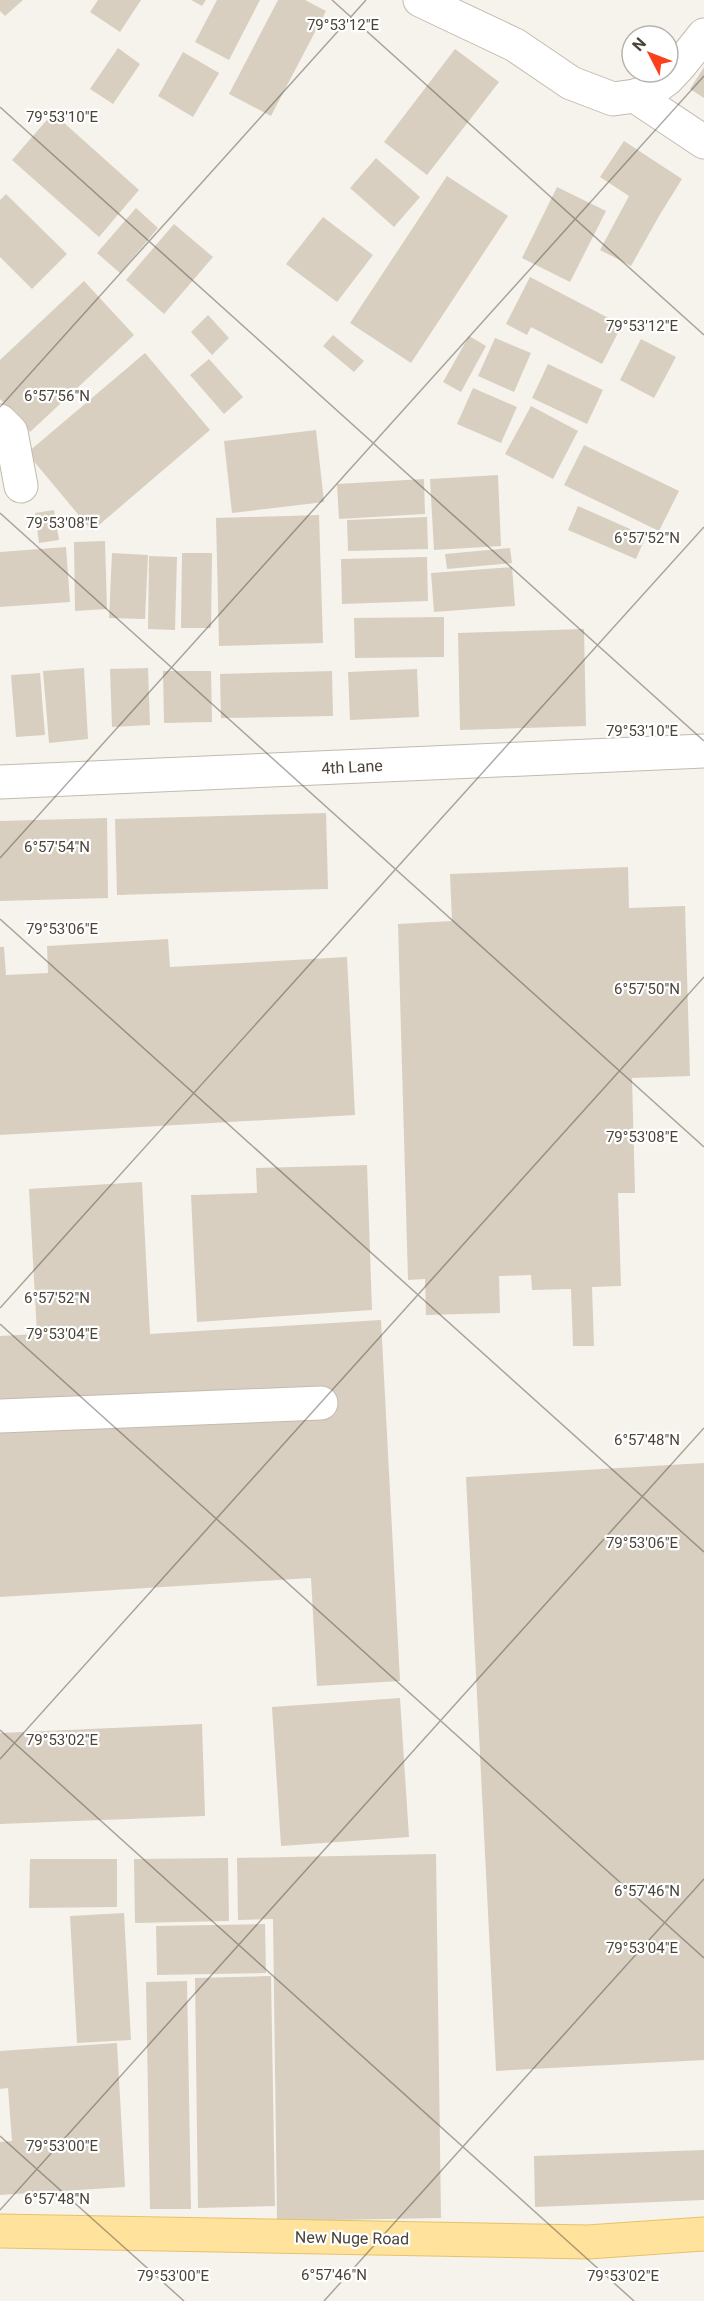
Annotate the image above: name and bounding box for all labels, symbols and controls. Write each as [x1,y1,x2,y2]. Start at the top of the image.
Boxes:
text: 79°53'12"E [307,16,380,34]
north arrow [620,24,680,84]
text: N [628,34,650,55]
text: 79°53'10"E [26,108,99,126]
text: 79°53'12"E [606,317,679,335]
text: 6°57'56"N [24,387,90,405]
text: 79°53'08"E [26,514,99,532]
text: 6°57'52"N [614,529,680,547]
text: 79°53'10"E [606,722,679,740]
street label: 4th Lane [321,756,383,778]
text: 6°57'54"N [24,838,90,856]
text: 79°53'06"E [26,920,99,938]
text: 6°57'50"N [614,980,680,998]
text: 79°53'08"E [606,1128,679,1146]
text: 6°57'52"N [24,1289,90,1307]
text: 79°53'04"E [26,1325,99,1343]
text: 6°57'48"N [614,1431,680,1449]
text: 79°53'06"E [606,1534,679,1552]
text: 79°53'02"E [26,1731,99,1749]
text: 6°57'46"N [614,1882,680,1900]
text: 79°53'04"E [606,1939,679,1957]
text: 79°53'00"E [26,2137,99,2155]
text: 6°57'48"N [24,2190,90,2208]
street label: New Nuge Road [295,2228,409,2248]
text: 6°57'46"N [301,2266,367,2284]
text: 79°53'00"E [137,2267,210,2285]
text: 79°53'02"E [587,2267,660,2285]

